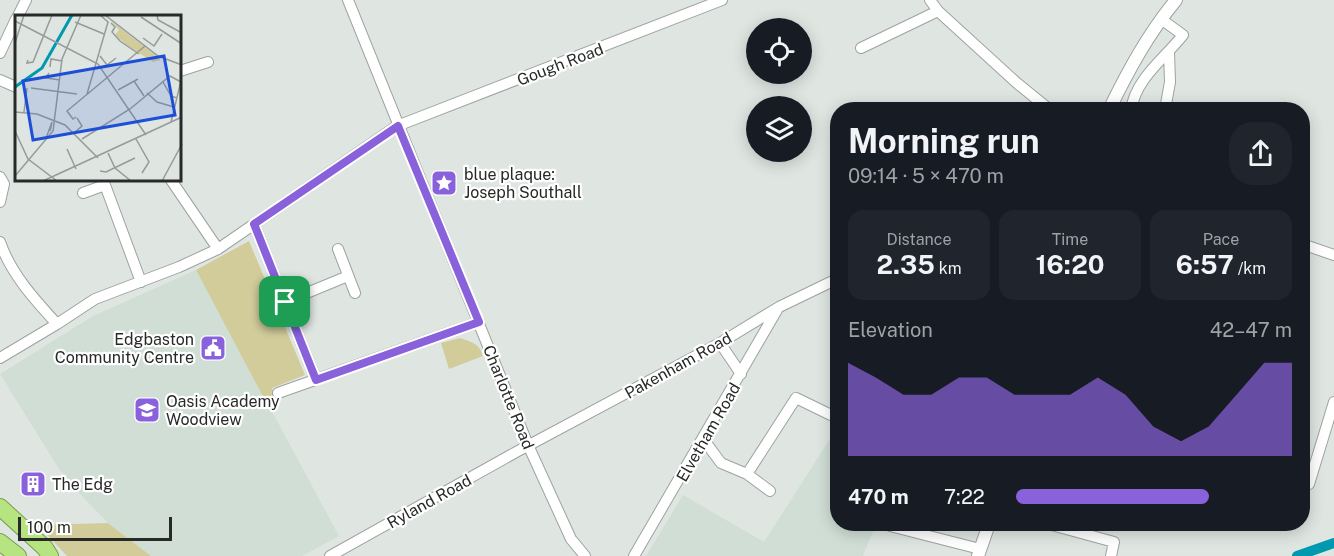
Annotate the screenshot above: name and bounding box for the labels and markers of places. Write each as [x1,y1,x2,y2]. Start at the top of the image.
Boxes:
place label: blue plaque: Joseph Southall [464,165,582,202]
place icon: blue plaque: Joseph Southall [429,168,459,198]
pin [259,276,310,327]
place label: Edgbaston Community Centre [55,330,194,367]
public building icon: Edgbaston Community Centre [198,333,228,363]
place label: Oasis Academy Woodview [166,392,280,429]
school or university icon: Oasis Academy Woodview [132,395,162,425]
building icon: The Edg [18,469,48,499]
place label: The Edg [52,475,113,494]

